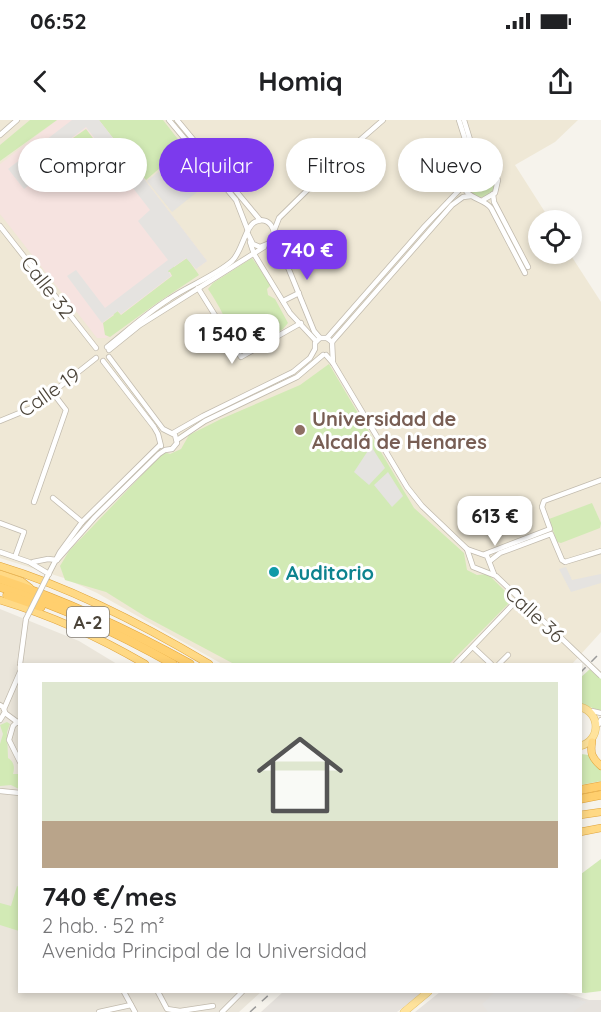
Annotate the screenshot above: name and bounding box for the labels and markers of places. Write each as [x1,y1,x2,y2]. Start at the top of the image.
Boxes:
pin: 740 € [265,230,349,281]
pin: 1 540 € [177,314,287,365]
place label: Universidad de Alcalá de Henares [312,406,487,454]
marker: Universidad de Alcalá de Henares [293,423,307,437]
pin: 613 € [453,496,537,547]
place label: Auditorio [286,560,374,585]
marker: Auditorio [267,565,281,579]

